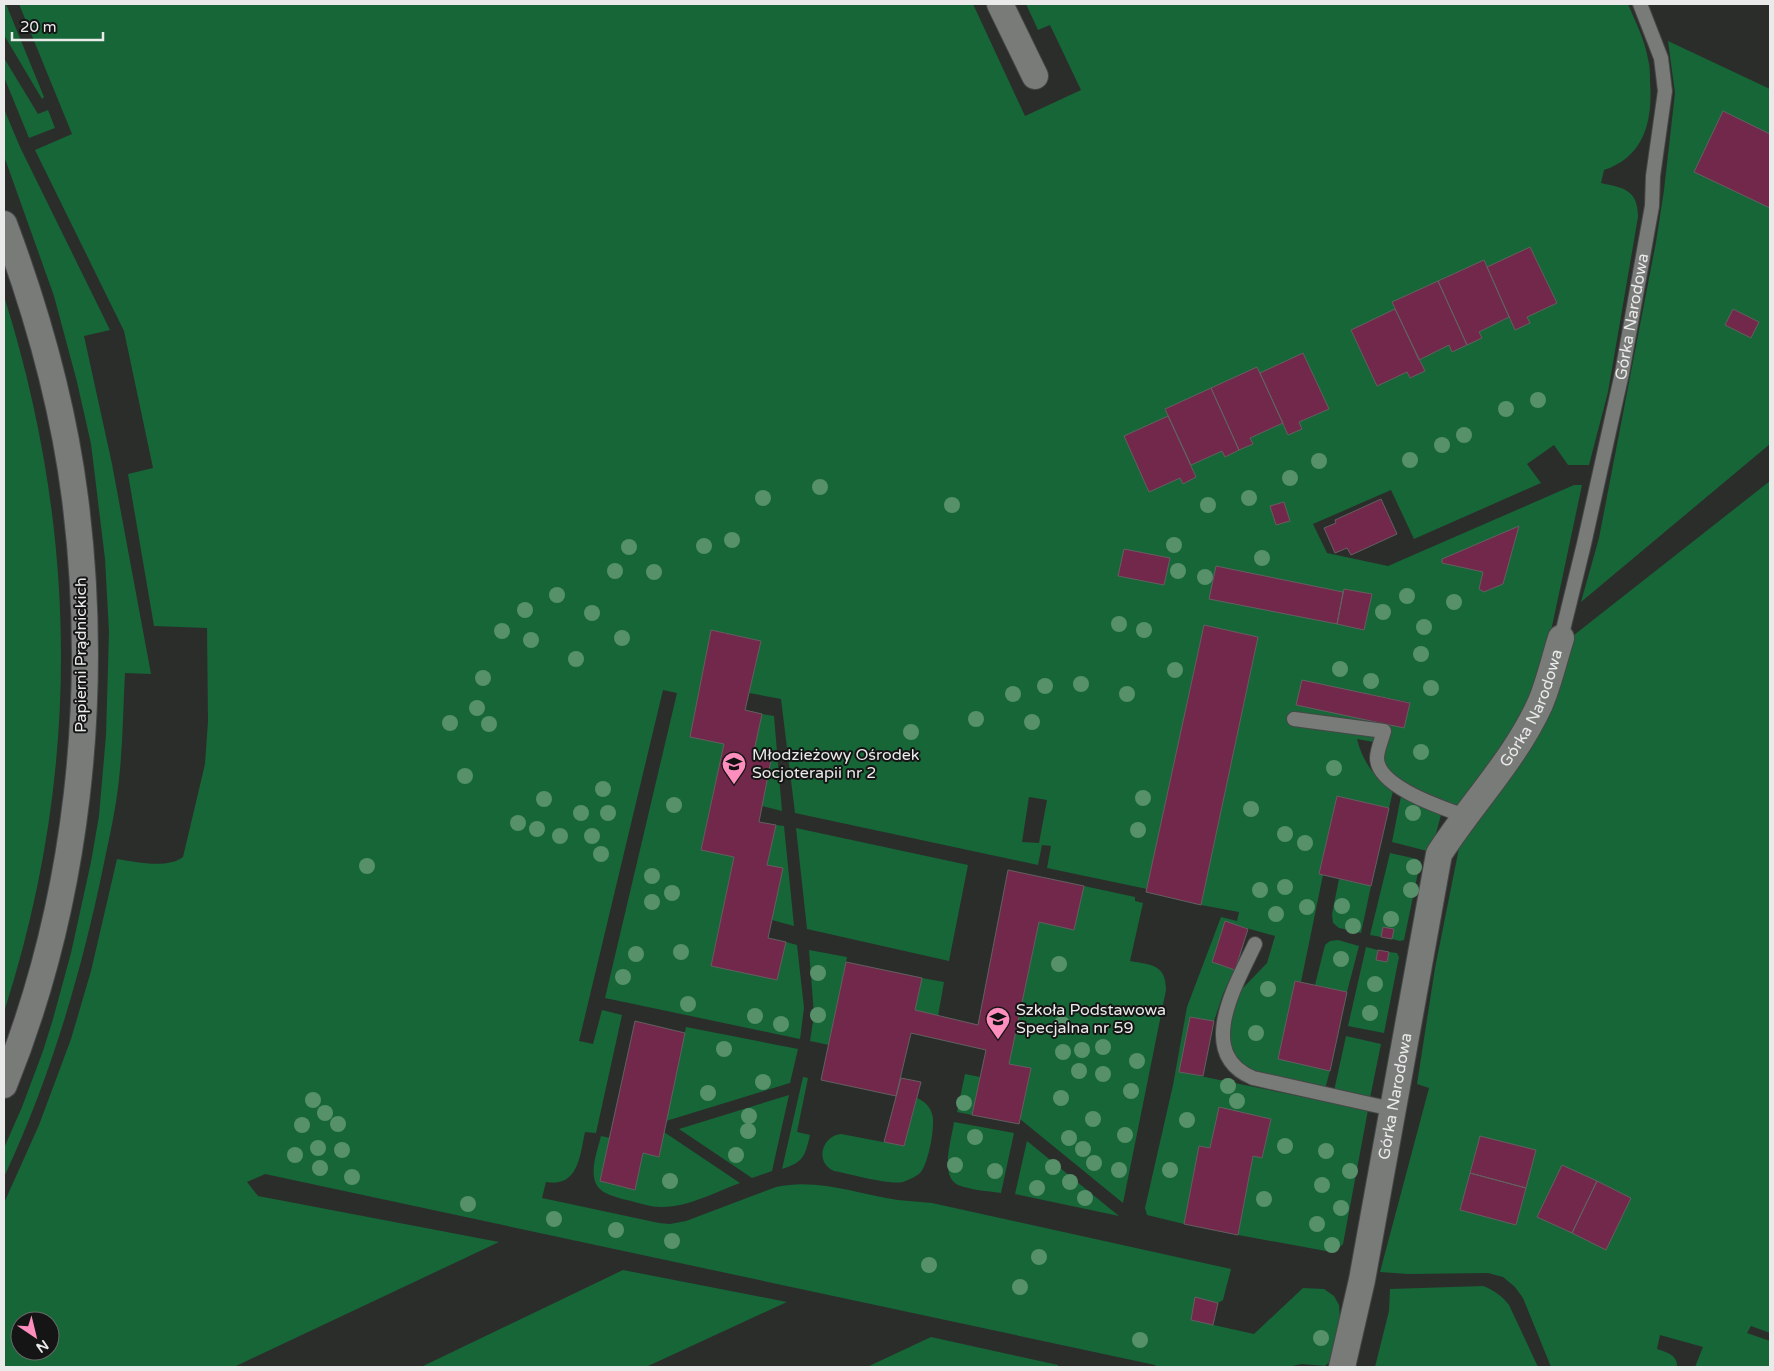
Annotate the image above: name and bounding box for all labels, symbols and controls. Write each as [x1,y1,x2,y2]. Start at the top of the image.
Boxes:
scale bar [12,10,104,42]
text: 20 m [20,18,57,36]
street label: Górka Narodowa [1611,252,1653,382]
street label: Papierni Prądnickich [71,577,91,733]
street label: Górka Narodowa [1495,647,1567,771]
place label: Młodzieżowy Ośrodek Socjoterapii nr 2 [752,745,920,783]
school or university icon: Młodzieżowy Ośrodek Socjoterapii nr 2 [721,751,747,785]
place label: Szkoła Podstawowa Specjalna nr 59 [1016,1000,1166,1038]
school or university icon: Szkoła Podstawowa Specjalna nr 59 [985,1006,1011,1040]
street label: Górka Narodowa [1374,1031,1416,1161]
north arrow [10,1311,60,1361]
text: N [33,1336,52,1356]

